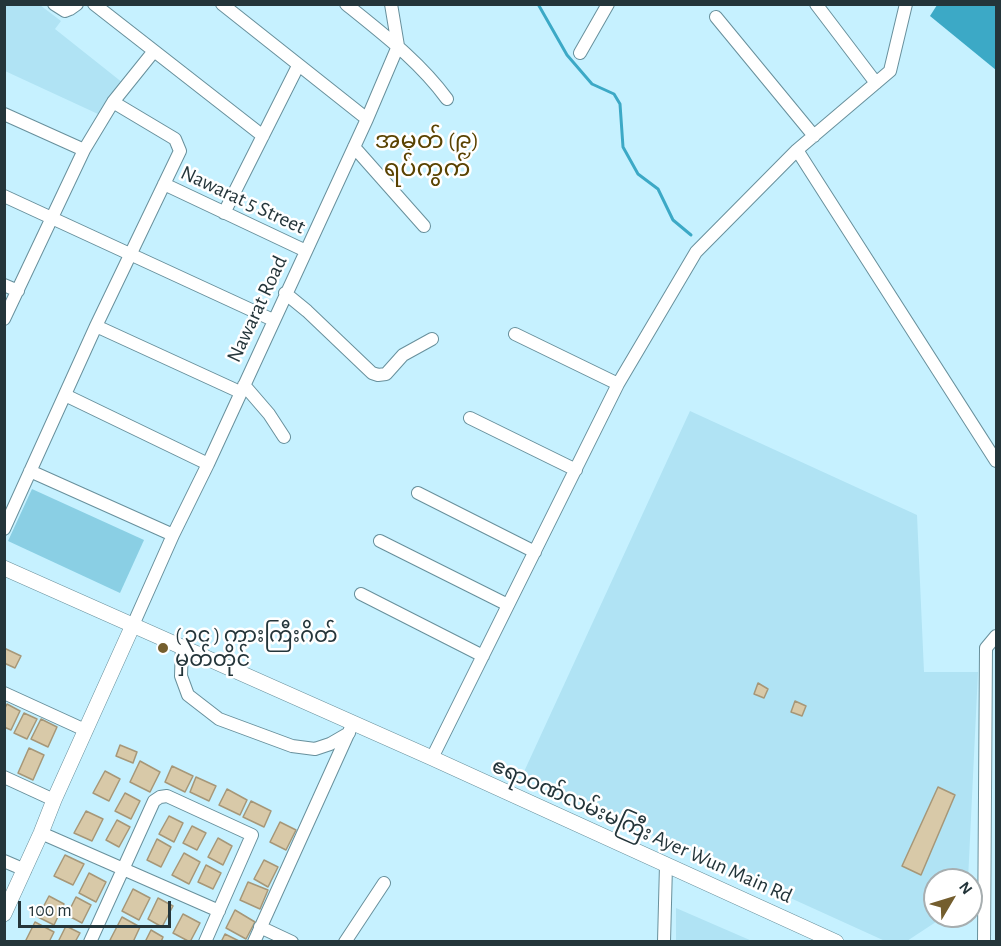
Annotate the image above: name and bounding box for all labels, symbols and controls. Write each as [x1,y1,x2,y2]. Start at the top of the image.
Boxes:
district label: အမှတ် (၉) ရပ်ကွက် [375,127,479,183]
street label: Nawarat 5 Street [177,160,309,240]
street label: Nawarat Road [221,252,293,366]
place label: ( ၃၄ ) ကားကြီးဂိတ် မှတ်တိုင် [175,623,338,673]
marker: ( ၃၄ ) ကားကြီးဂိတ် မှတ်တိုင် [156,641,170,655]
street label: ဧရာဝဏ်လမ်းမကြီး Ayer Wun Main Rd [488,753,796,909]
north arrow [923,868,983,928]
text: N [956,879,975,897]
scale bar [21,889,174,927]
text: 100 m [29,902,72,920]

